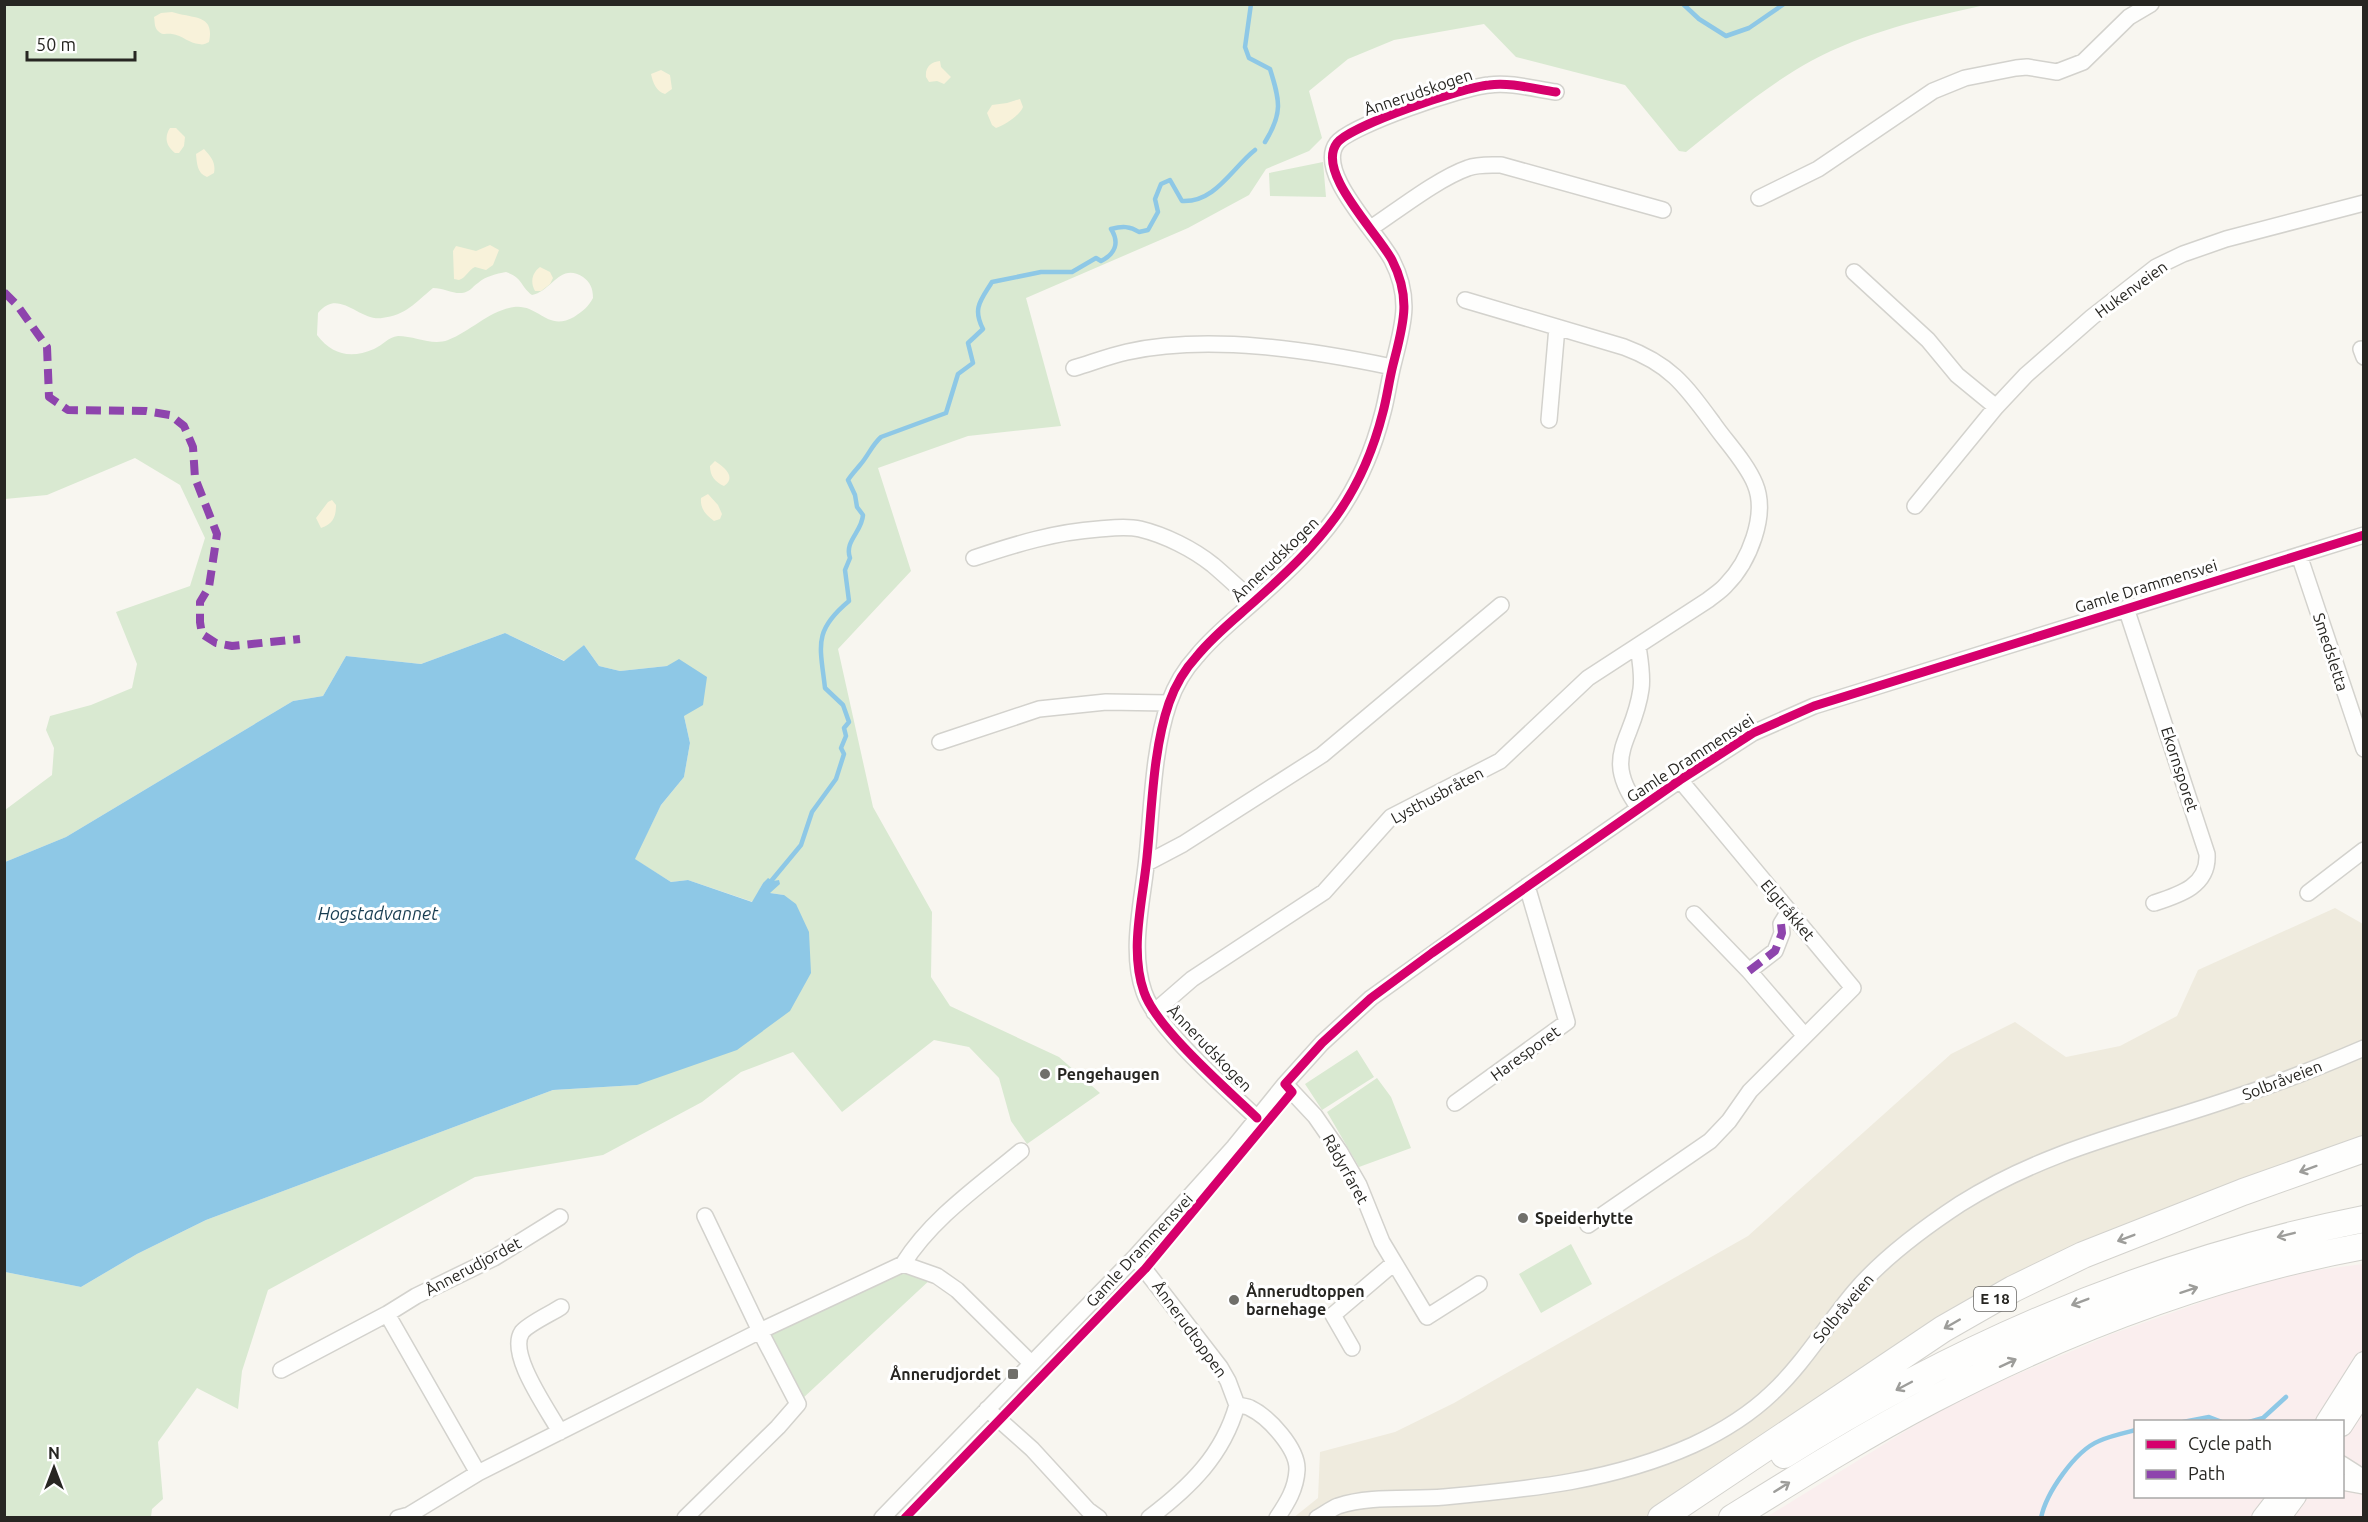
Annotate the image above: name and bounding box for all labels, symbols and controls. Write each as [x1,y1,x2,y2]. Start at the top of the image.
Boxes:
scale bar [27,24,135,62]
text: 50 m [36,34,76,54]
street label: Ånnerudskogen [1362,65,1474,119]
street label: Hukenveien [2092,257,2170,321]
street label: Ånnerudskogen [1228,513,1322,605]
street label: Gamle Drammensvei [2073,556,2219,616]
street label: Smedsletta [2310,611,2352,693]
street label: Gamle Drammensvei [1623,710,1757,806]
street label: Ekornsporet [2158,724,2202,814]
street label: Lysthusbråten [1388,763,1486,827]
street label: Elgtråkket [1757,876,1819,945]
water label: Hogstadvannet [318,903,439,923]
street label: Ånnerudskogen [1164,1001,1256,1095]
street label: Haresporet [1487,1021,1564,1084]
street label: Solbråveien [2240,1057,2324,1103]
place label: Pengehaugen [1057,1065,1160,1083]
marker: Pengehaugen [1038,1067,1052,1081]
street label: Rådyrfaret [1320,1131,1373,1208]
one-way arrow [2300,1164,2318,1175]
street label: Gamle Drammensvei [1082,1190,1196,1310]
place label: Speiderhytte [1535,1209,1633,1227]
marker: Speiderhytte [1516,1211,1530,1225]
one-way arrow [2277,1230,2296,1242]
street label: Ånnerudjordet [422,1233,525,1299]
one-way arrow [2117,1233,2136,1244]
street label: Solbråveien [1809,1270,1877,1346]
street label: Ånnerudtoppen [1149,1277,1231,1381]
place label: Ånnerudtoppen barnehage [1246,1282,1365,1318]
one-way arrow [2179,1284,2198,1295]
road number: E 18 [1974,1287,2016,1311]
marker: Ånnerudtoppen barnehage [1227,1293,1241,1307]
one-way arrow [2072,1297,2090,1308]
one-way arrow [1943,1319,1960,1331]
one-way arrow [1998,1357,2016,1368]
place label: Ånnerudjordet [890,1365,1001,1383]
marker: Ånnerudjordet [1006,1367,1020,1381]
one-way arrow [1896,1381,1914,1392]
legend [2134,1420,2344,1498]
text: Cycle path [2188,1433,2272,1453]
north arrow [24,1438,84,1498]
text: N [48,1444,60,1462]
text: Path [2188,1463,2225,1483]
one-way arrow [1773,1480,1790,1492]

